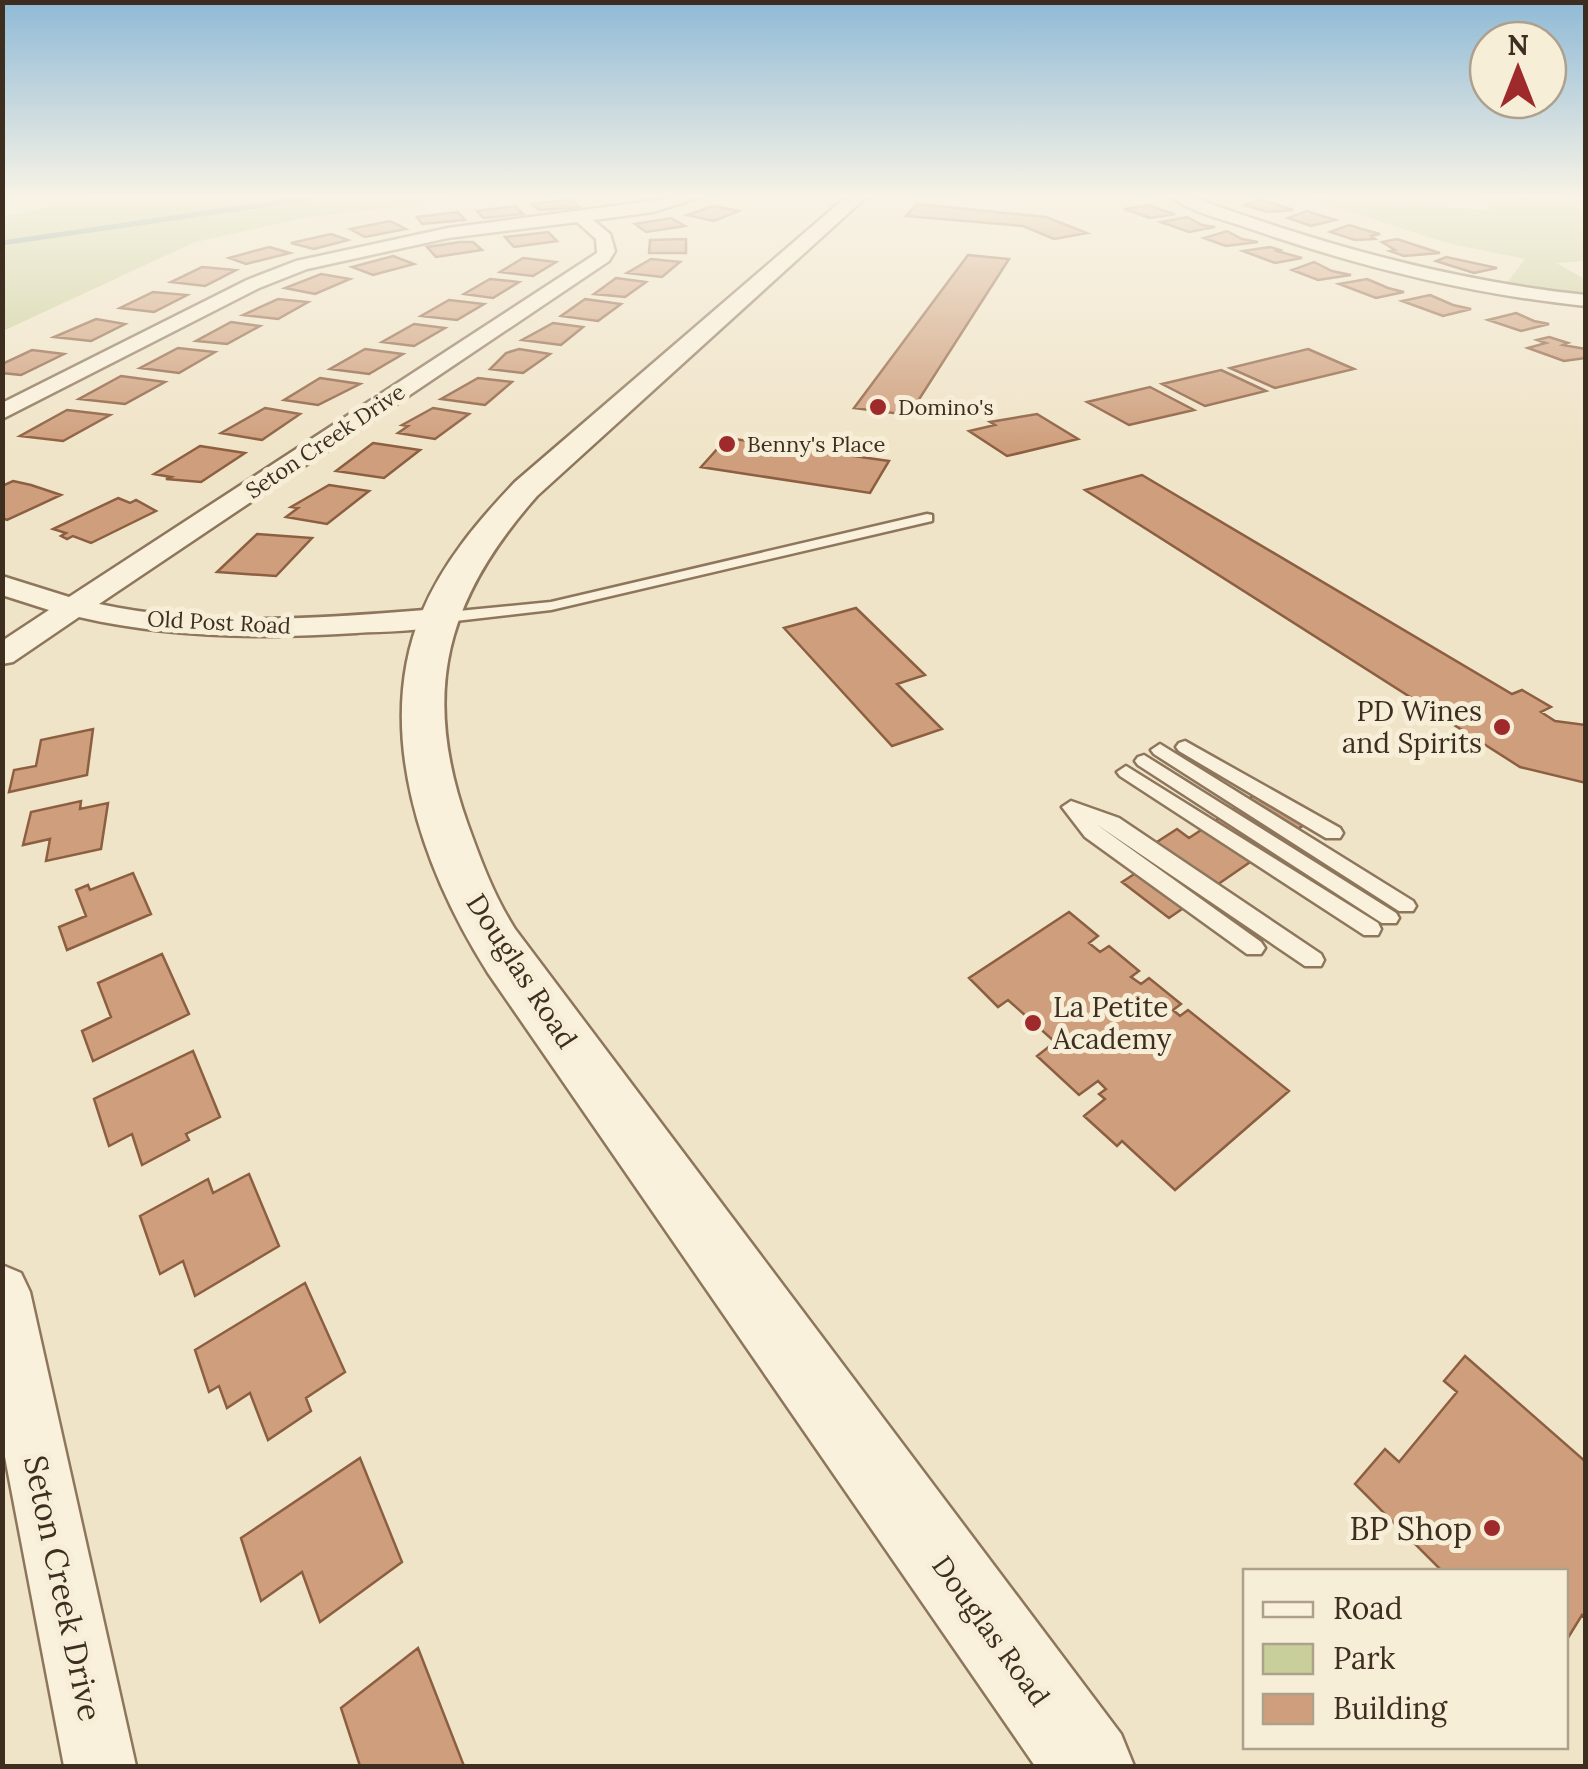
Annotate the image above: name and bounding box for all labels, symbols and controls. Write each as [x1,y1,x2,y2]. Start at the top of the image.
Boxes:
north arrow [1468,20,1568,120]
text: N [1507,27,1529,63]
street label: Seton Creek Drive [240,377,410,505]
place label: Domino's [898,393,994,421]
marker: Domino's [867,396,889,418]
place label: Benny's Place [747,430,885,458]
marker: Benny's Place [716,433,738,455]
street label: Old Post Road [146,604,292,640]
place label: PD Wines and Spirits [1342,693,1482,761]
marker: PD Wines and Spirits [1491,716,1513,738]
street label: Douglas Road [459,887,585,1055]
place label: La Petite Academy [1052,989,1172,1057]
marker: La Petite Academy [1022,1012,1044,1034]
street label: Seton Creek Drive [15,1452,111,1724]
place label: BP Shop [1349,1508,1472,1549]
marker: BP Shop [1481,1517,1503,1539]
street label: Douglas Road [924,1549,1058,1713]
legend [1243,1569,1568,1749]
text: Road [1333,1589,1403,1627]
text: Park [1333,1639,1395,1677]
text: Building [1333,1689,1449,1728]

